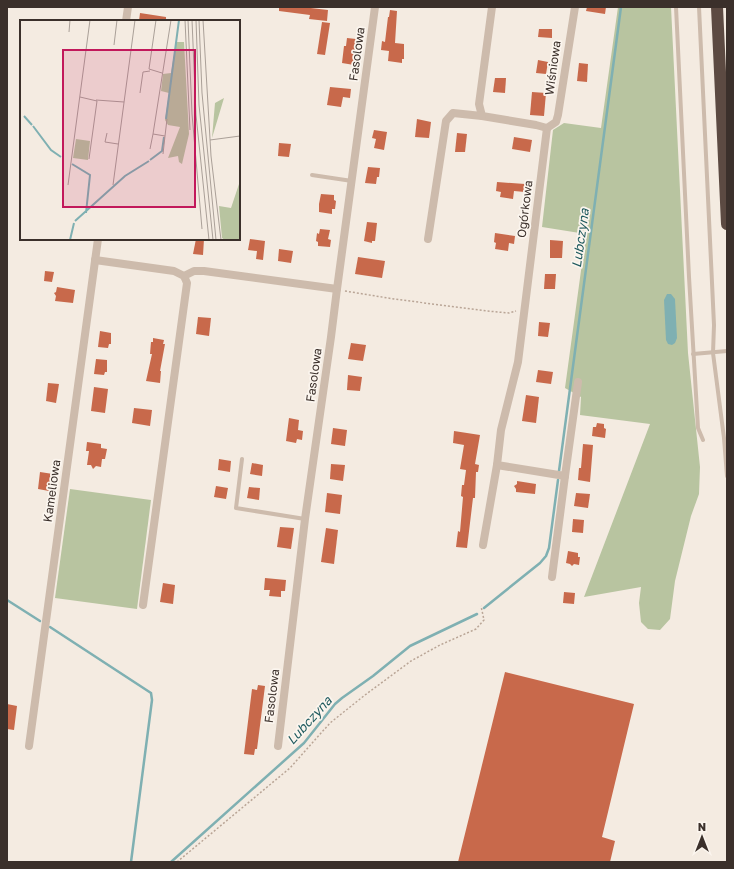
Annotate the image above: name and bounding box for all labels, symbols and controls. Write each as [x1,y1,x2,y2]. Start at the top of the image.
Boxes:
inset map [20,20,240,240]
street label: Fasolowa [345,26,368,82]
street label: Wiśniowa [541,40,564,96]
street label: Ogórkowa [514,179,535,239]
water label: Lubczyna [568,207,592,269]
street label: Fasolowa [302,347,325,403]
street label: Kameliowa [40,459,63,523]
street label: Fasolowa [261,668,282,724]
water label: Lubczyna [283,692,335,747]
north arrow [682,817,722,857]
text: N [698,820,706,833]

